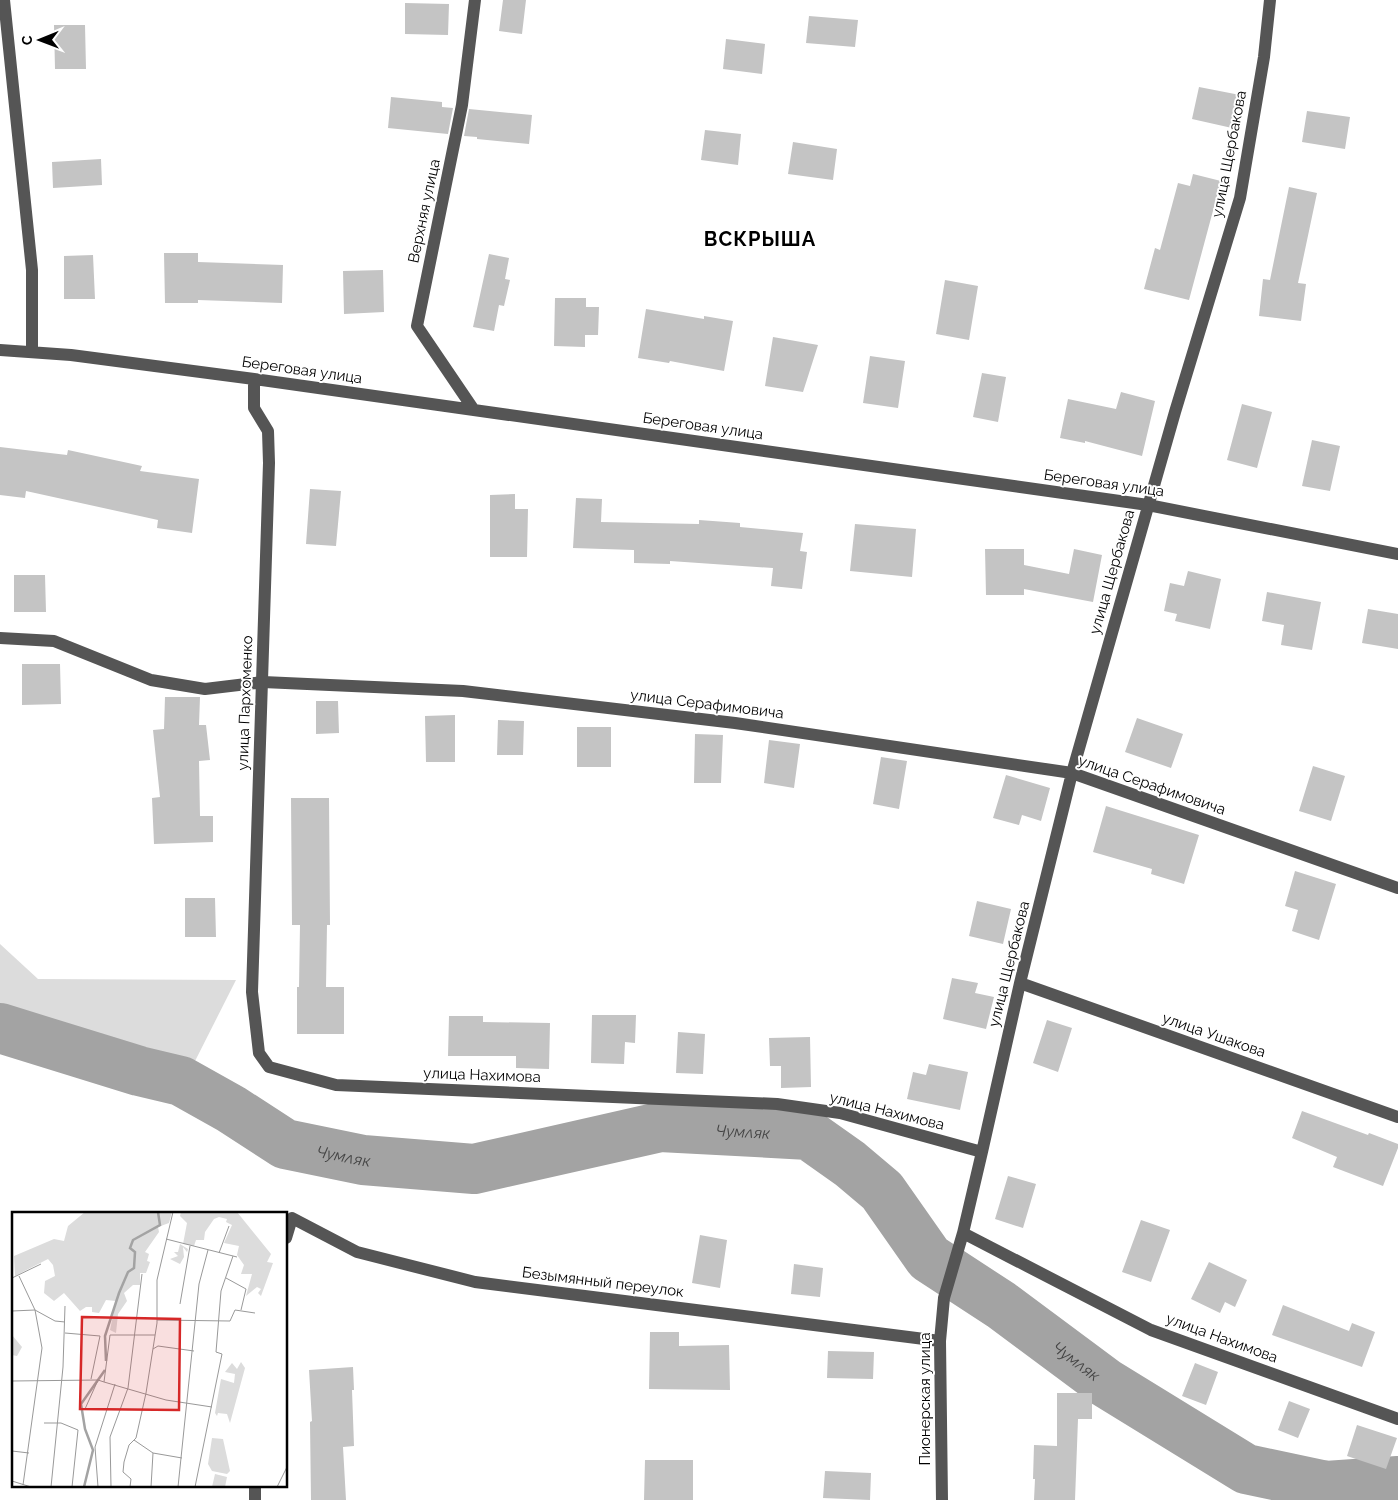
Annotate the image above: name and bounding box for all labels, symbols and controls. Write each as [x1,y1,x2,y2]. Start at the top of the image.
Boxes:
north arrow [15,15,65,65]
text: С [19,35,35,45]
street label: улица Щербакова [1208,89,1250,219]
street label: Верхняя улица [404,157,444,265]
district label: ВСКРЫША [704,227,816,251]
street label: Береговая улица [241,353,363,387]
street label: Береговая улица [642,409,764,443]
street label: Береговая улица [1043,466,1165,500]
street label: улица Щербакова [1086,508,1138,636]
street label: улица Пархоменко [234,635,256,771]
street label: улица Серафимовича [629,686,785,722]
street label: улица Серафимовича [1076,751,1228,819]
street label: улица Щербакова [985,899,1033,1029]
street label: улица Ушакова [1160,1009,1268,1061]
street label: улица Нахимова [423,1064,541,1086]
street label: улица Нахимова [828,1088,946,1134]
water label: Чумляк [715,1121,771,1142]
water label: Чумляк [315,1141,371,1170]
inset map [12,1212,288,1488]
street label: Безымянный переулок [521,1263,685,1301]
street label: улица Нахимова [1164,1309,1280,1367]
street label: Пионерская улица [916,1332,934,1466]
water label: Чумляк [1049,1337,1104,1385]

